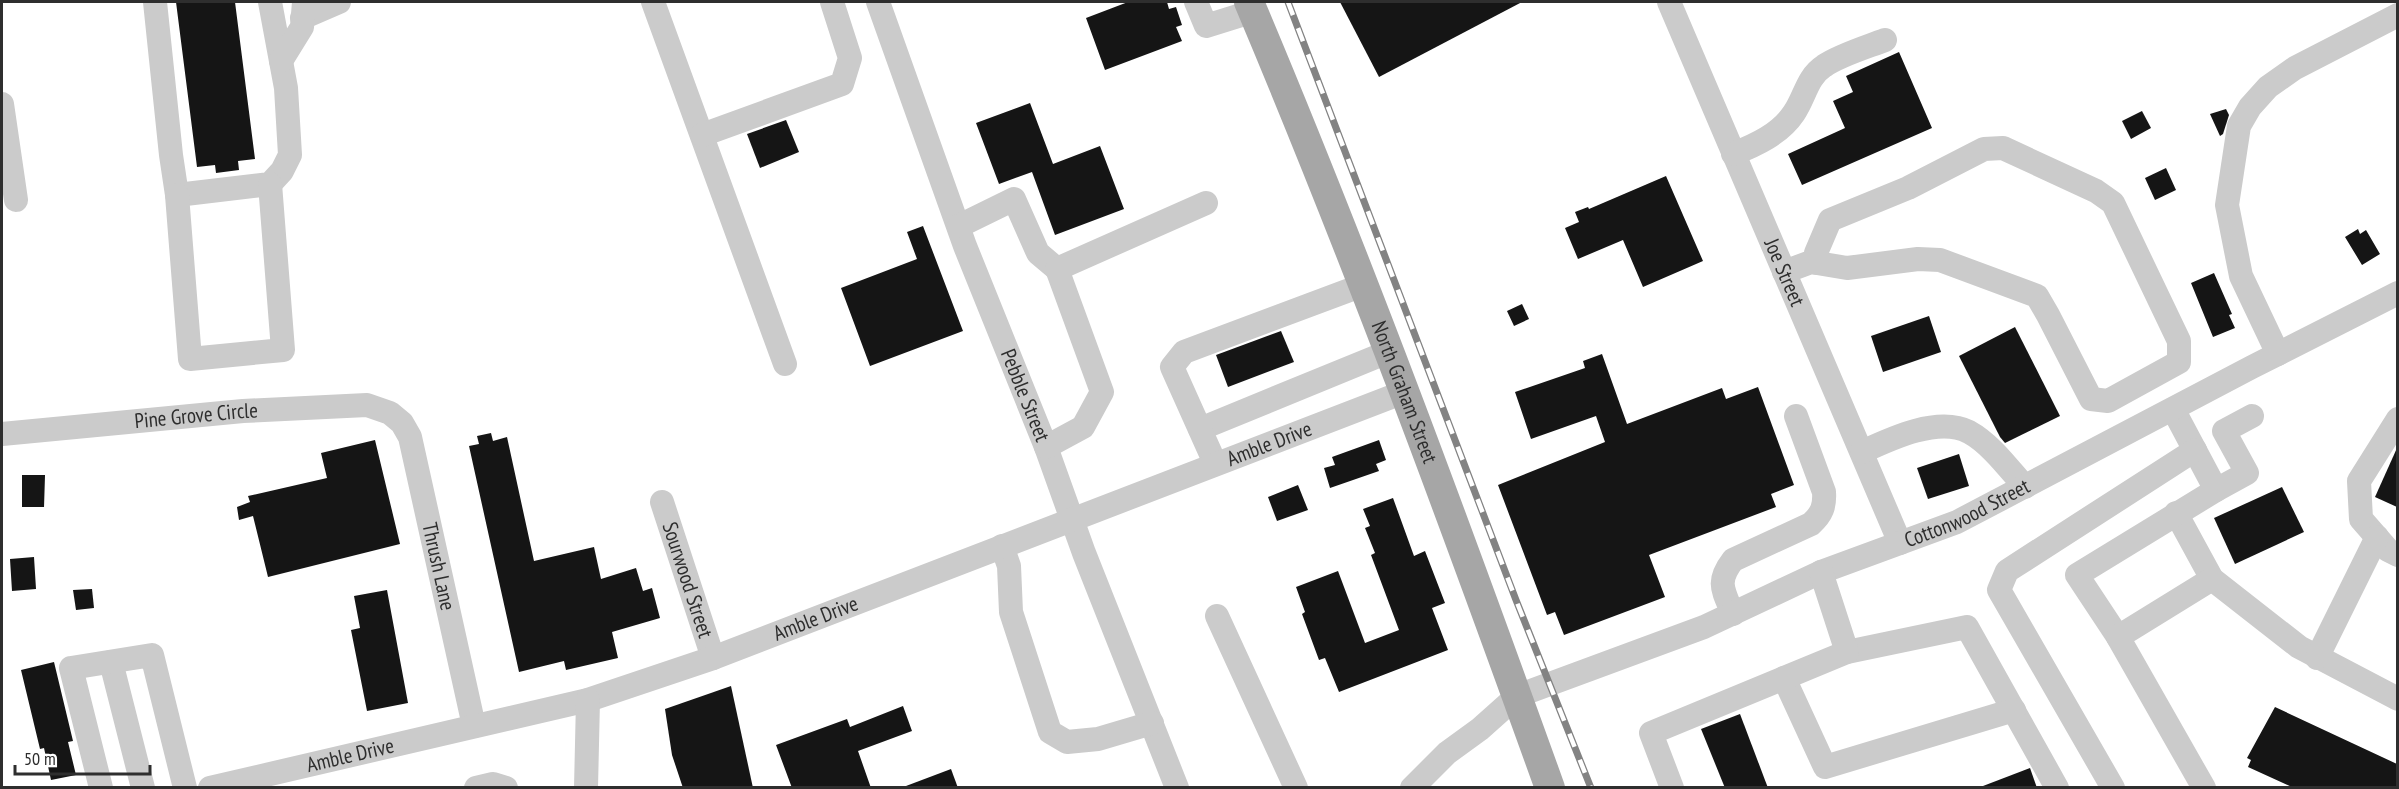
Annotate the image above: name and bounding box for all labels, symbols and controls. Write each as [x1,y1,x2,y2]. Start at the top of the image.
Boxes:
street label: Joe Street [1758,233,1811,310]
street label: North Graham Street [1366,317,1444,467]
street label: Pebble Street [995,345,1056,446]
street label: Pine Grove Circle [133,396,258,434]
street label: Amble Drive [1223,415,1315,472]
street label: Cottonwood Street [1901,472,2034,553]
street label: Sourwood Street [656,518,720,641]
street label: Thrush Lane [416,520,462,613]
street label: Amble Drive [769,589,862,647]
street label: Amble Drive [304,732,397,778]
scale bar [15,738,150,776]
text: 50 m [24,747,56,770]

